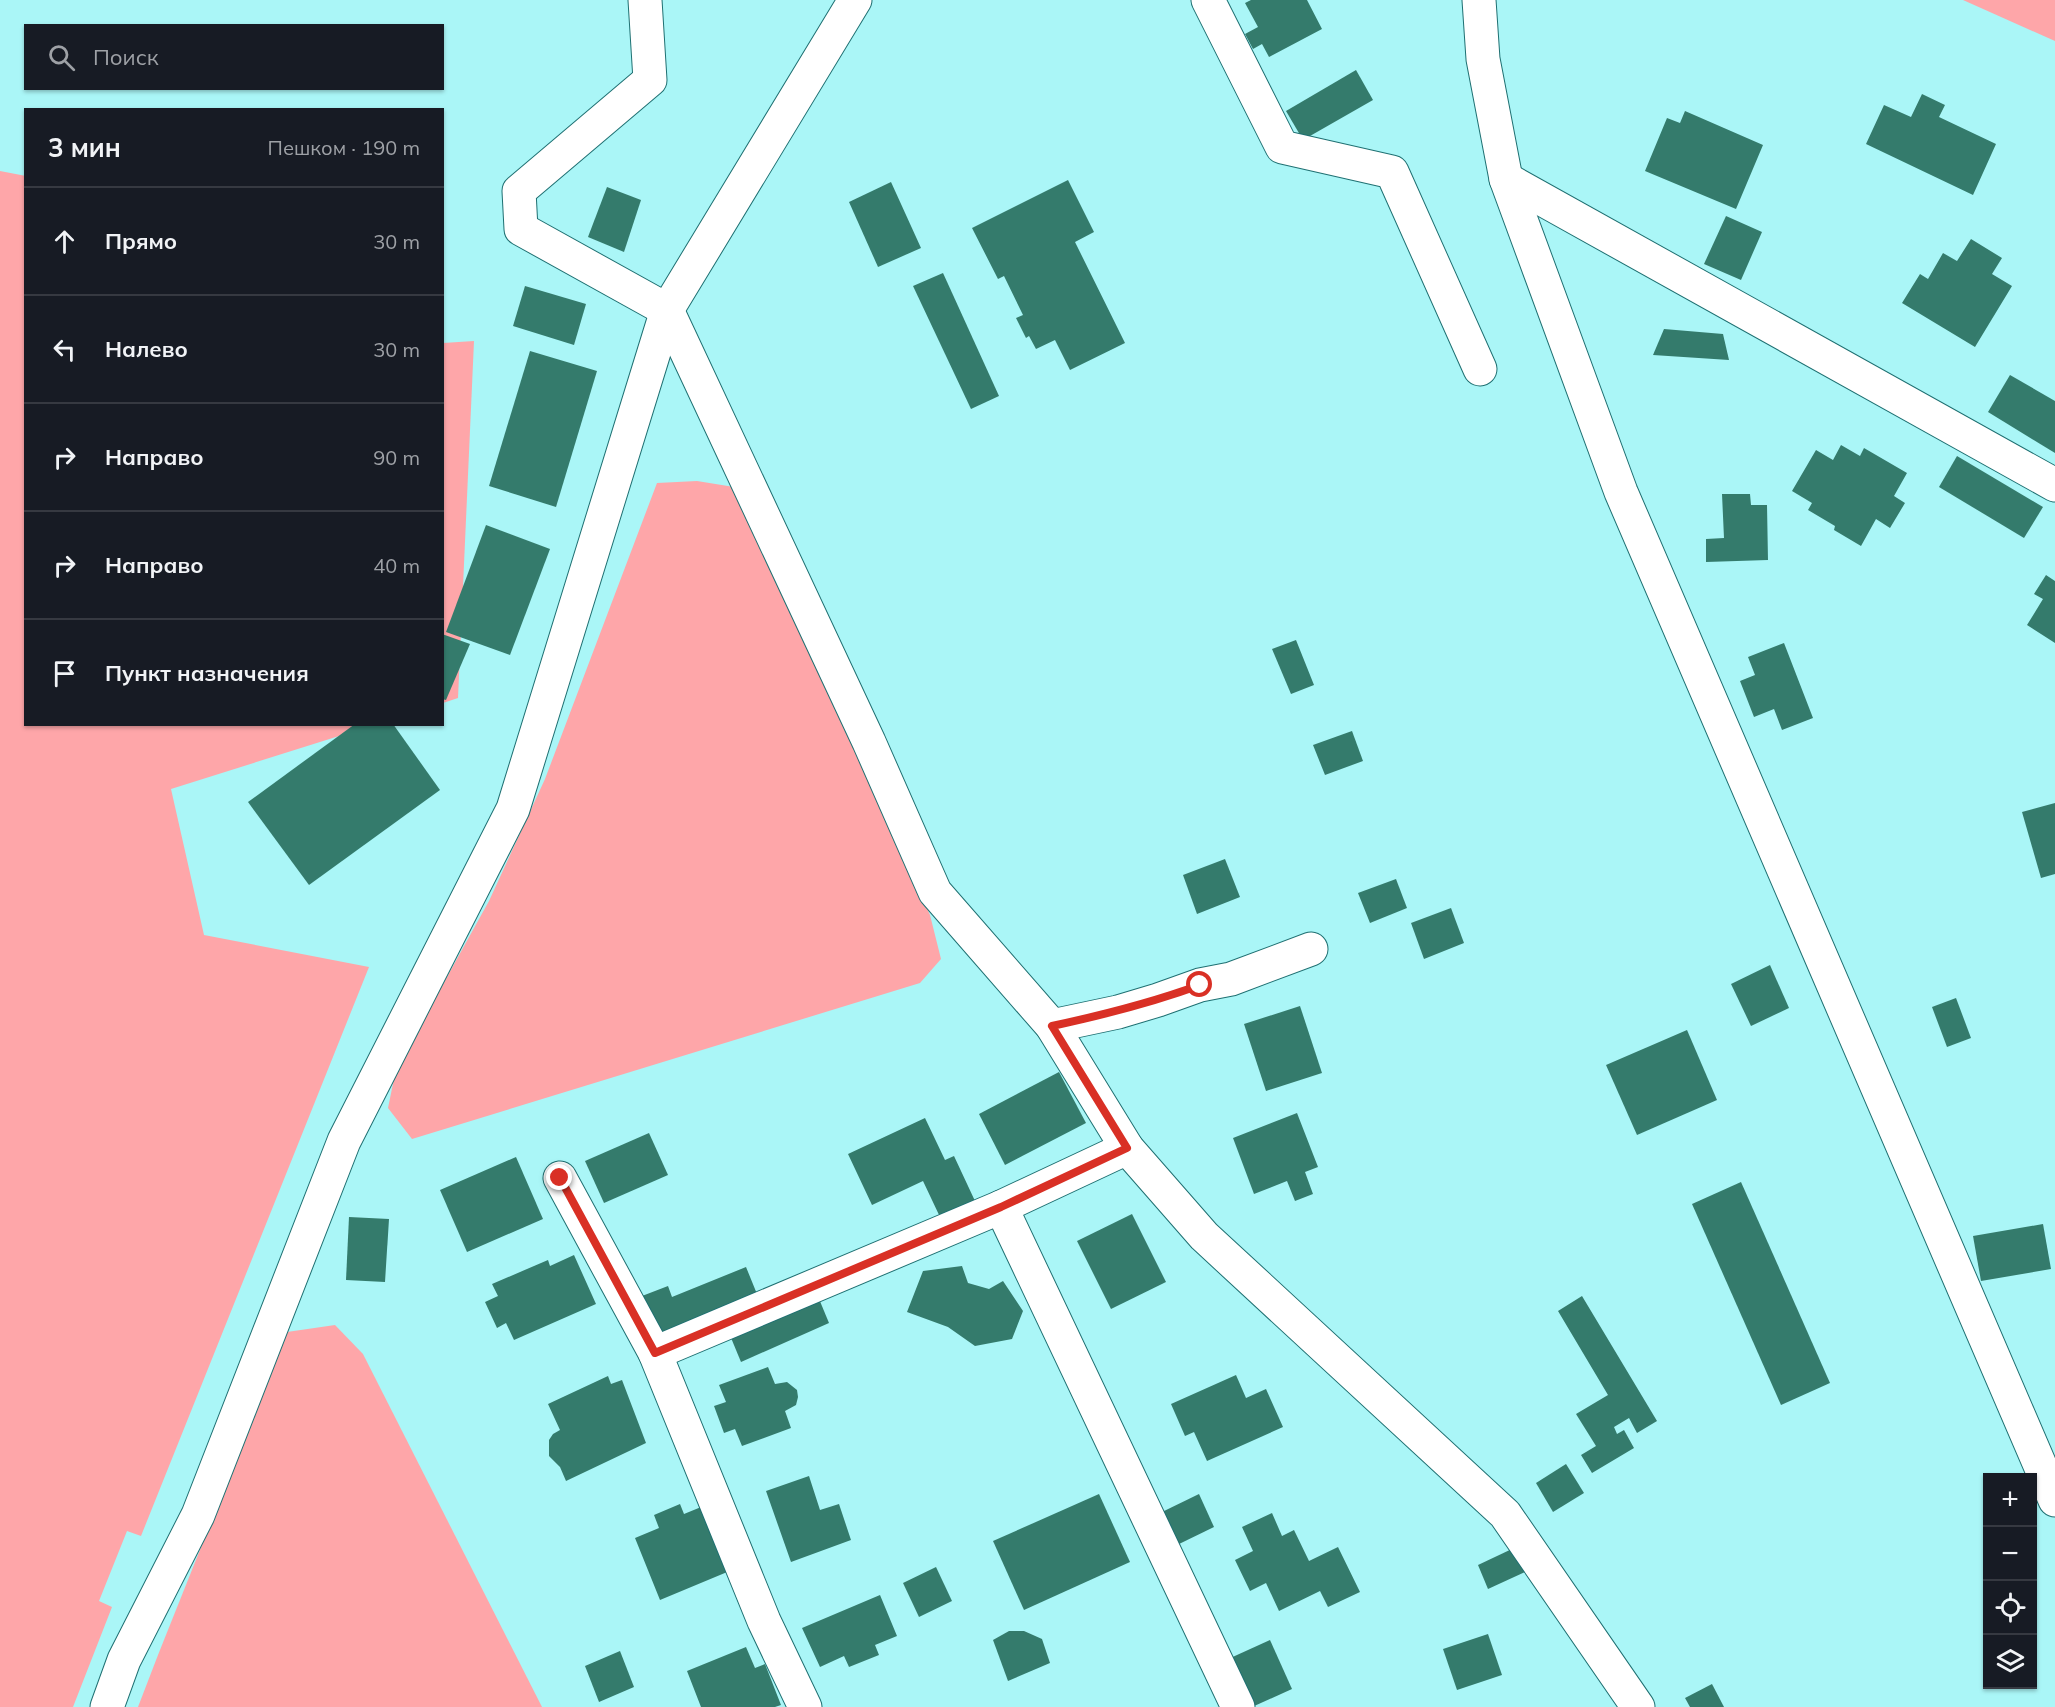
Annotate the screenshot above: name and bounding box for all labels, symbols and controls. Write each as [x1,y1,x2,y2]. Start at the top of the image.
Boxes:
search box [24,24,444,90]
icon: search [45,41,78,74]
text: Поиск [93,43,159,71]
text: 3 мин [48,131,121,164]
text: Пешком · 190 m [268,135,420,160]
icon: ahead [48,225,81,258]
text: Прямо [105,227,177,255]
text: 30 m [373,229,420,254]
icon: left [48,333,81,366]
text: Налево [105,335,188,363]
text: 30 m [373,337,420,362]
icon: right [48,441,81,474]
text: Направо [105,443,203,471]
text: 90 m [373,445,420,470]
icon: right [48,549,81,582]
text: Направо [105,551,203,579]
text: 40 m [373,553,420,578]
icon: arrive [48,657,81,690]
text: Пункт назначения [105,659,309,687]
route start [1186,971,1212,997]
route end [546,1164,572,1190]
map controls [1983,1473,2037,1689]
button: + [1983,1473,2037,1527]
button: − [1983,1527,2037,1581]
button: locate [1983,1581,2037,1635]
button: layers [1983,1635,2037,1689]

